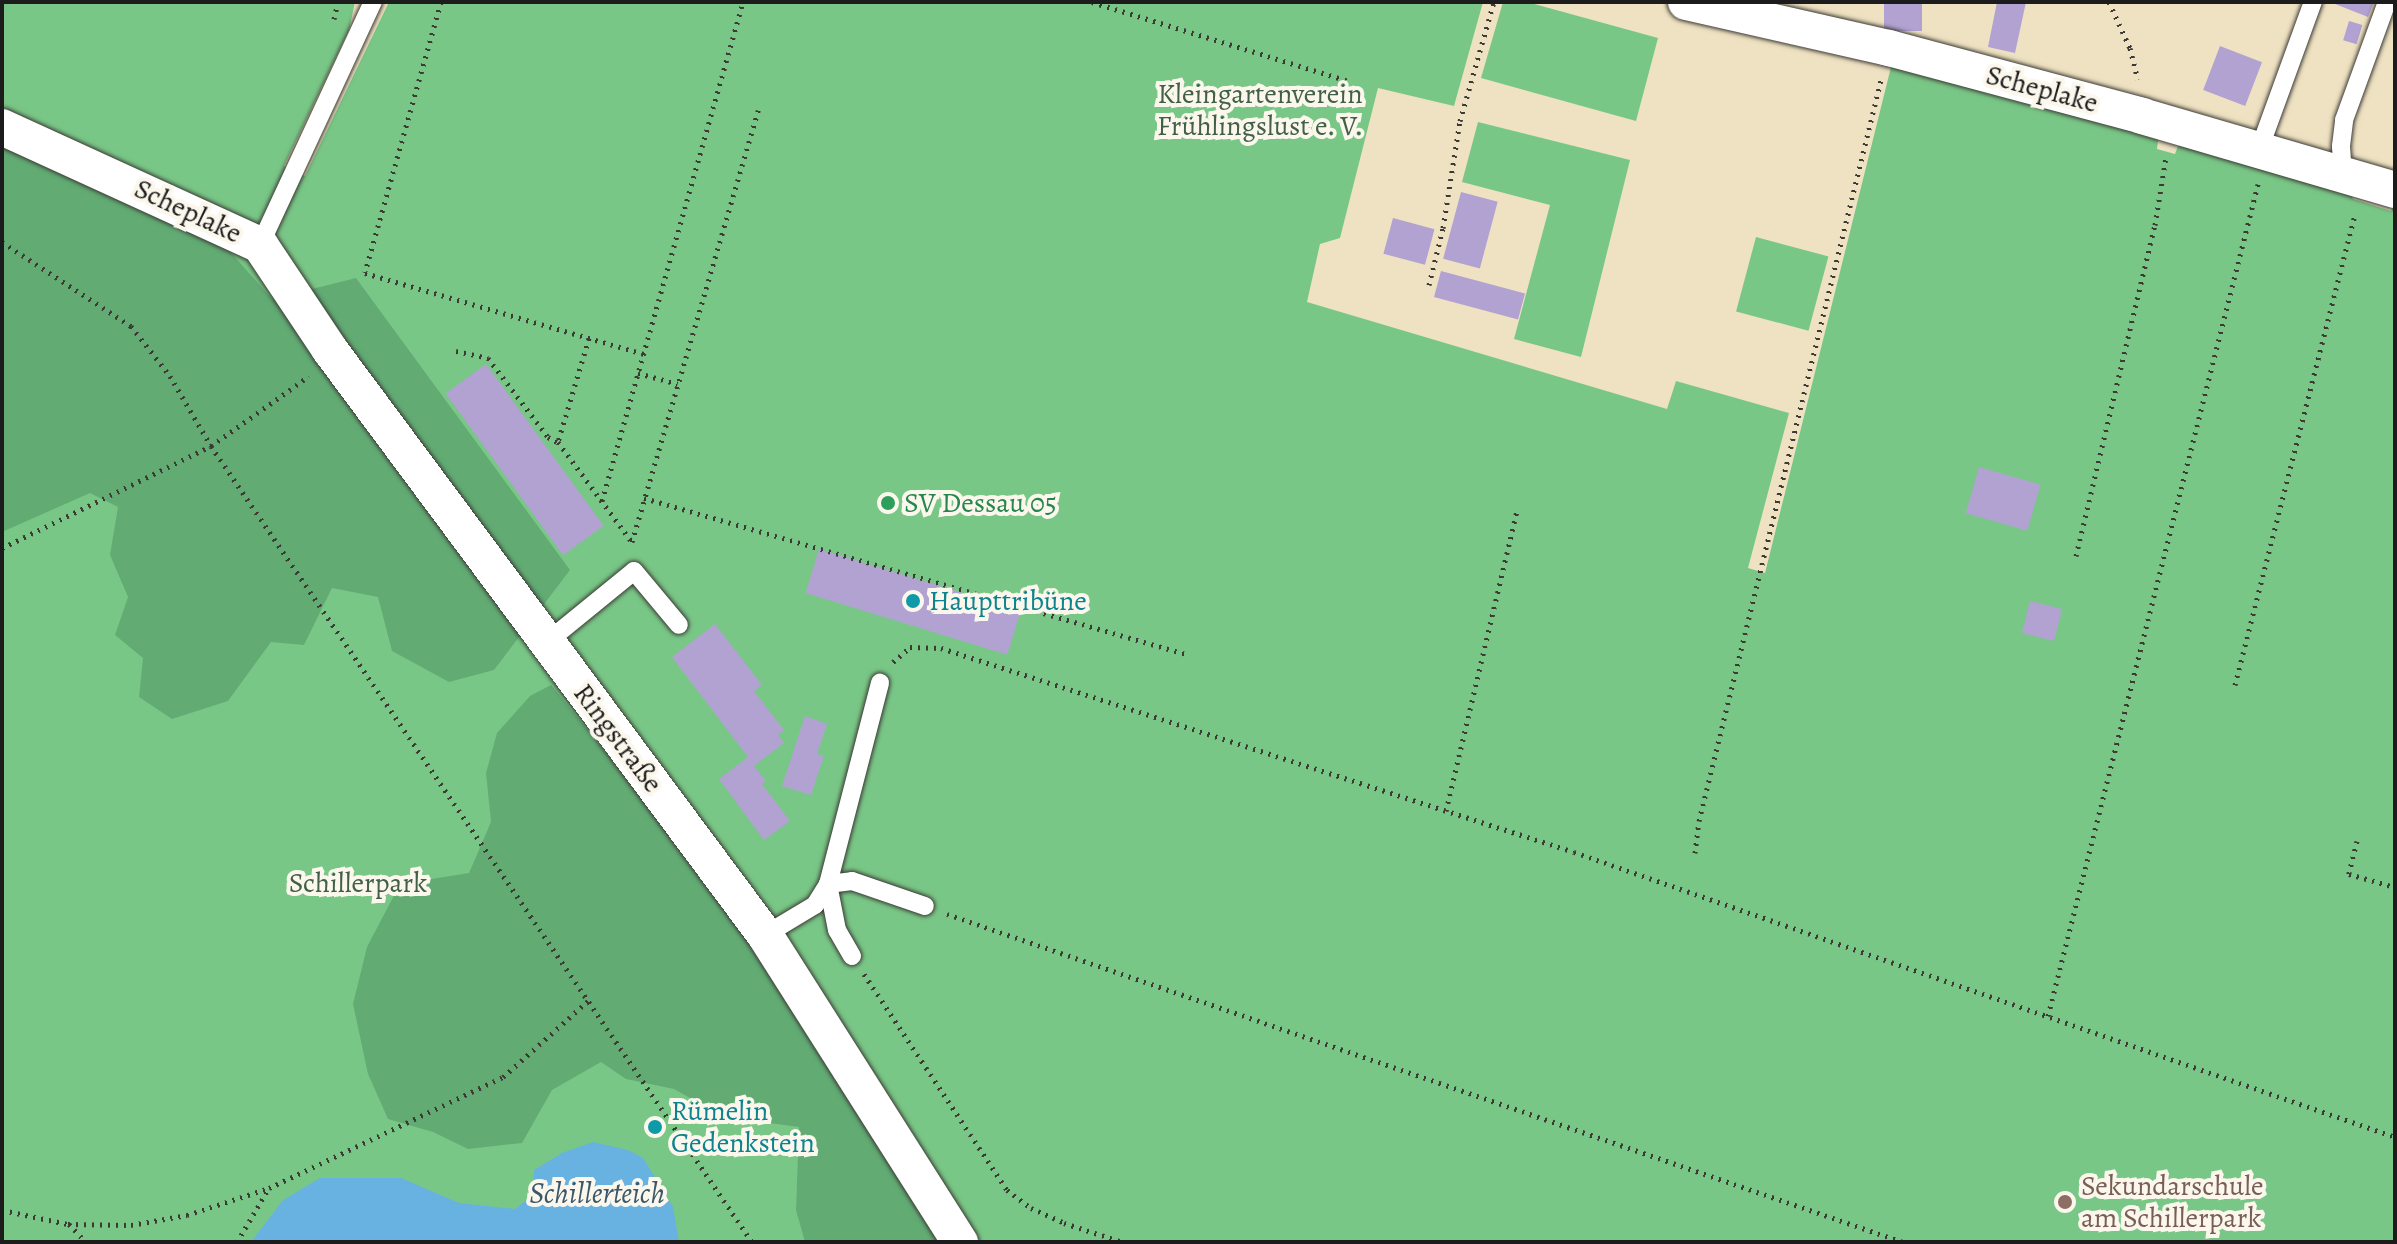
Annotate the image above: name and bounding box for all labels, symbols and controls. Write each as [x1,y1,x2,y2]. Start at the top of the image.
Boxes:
street label: Scheplake [1982,58,2102,120]
park label: Kleingartenverein Frühlingslust e. V. [1157,77,1363,143]
street label: Scheplake [129,172,247,250]
place label: SV Dessau 05 [904,486,1057,520]
marker: SV Dessau 05 [879,494,897,512]
place label: Haupttribüne [929,584,1087,618]
marker: Haupttribüne [904,592,922,610]
street label: Ringstraße [566,677,670,799]
park label: Schillerpark [289,866,427,900]
place label: Rümelin Gedenkstein [671,1094,815,1160]
marker: Rümelin Gedenkstein [646,1118,664,1136]
place label: Sekundarschule am Schillerpark [2081,1169,2264,1235]
water label: Schillerteich [529,1175,665,1211]
marker: Sekundarschule am Schillerpark [2056,1193,2074,1211]

